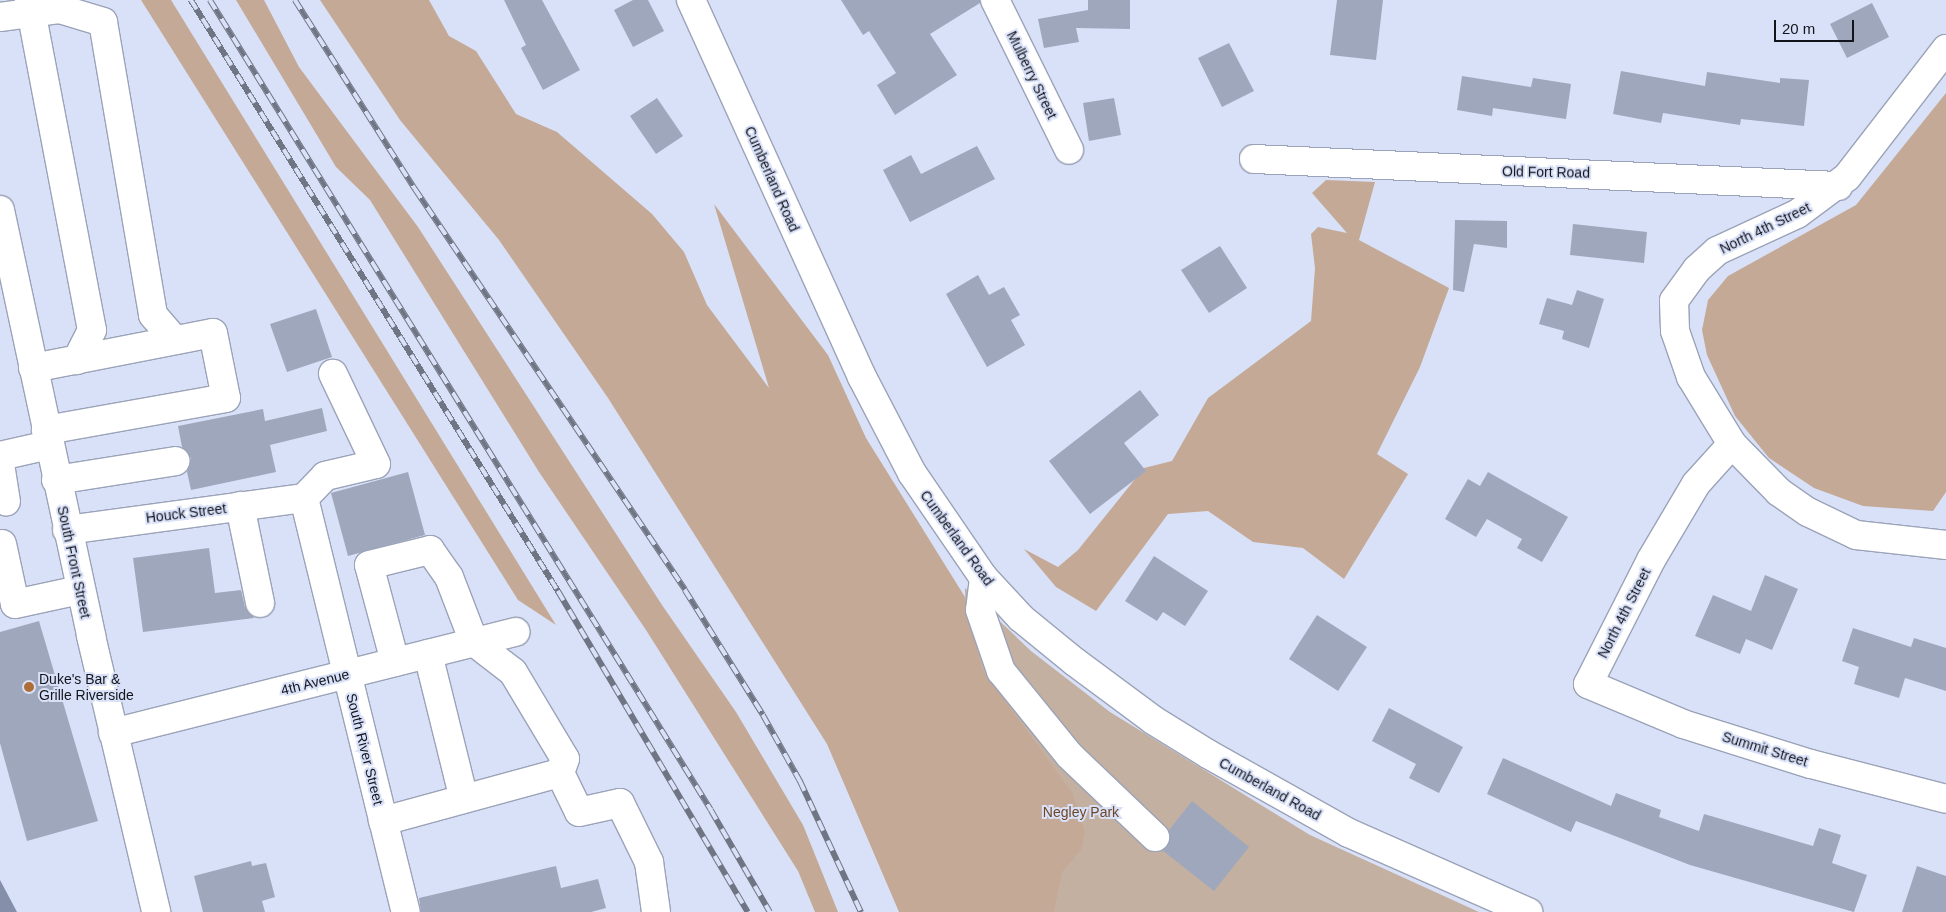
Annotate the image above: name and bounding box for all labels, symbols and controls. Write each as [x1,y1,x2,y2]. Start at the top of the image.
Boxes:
scale bar [1776,10,1856,42]
text: 20 m [1782,20,1815,37]
street label: Mulberry Street [1003,28,1061,122]
street label: Cumberland Road [741,124,803,234]
street label: Old Fort Road [1502,163,1590,181]
street label: North 4th Street [1717,199,1813,257]
street label: Cumberland Road [917,487,997,589]
street label: Houck Street [145,500,227,526]
street label: South Front Street [54,504,94,620]
street label: North 4th Street [1594,565,1654,661]
street label: 4th Avenue [279,665,351,699]
place label: Duke's Bar & Grille Riverside [39,671,134,704]
marker: Duke's Bar & Grille Riverside [23,681,35,693]
street label: South River Street [343,691,387,807]
street label: Summit Street [1720,728,1810,770]
street label: Cumberland Road [1216,754,1324,824]
park label: Negley Park [1043,804,1119,820]

